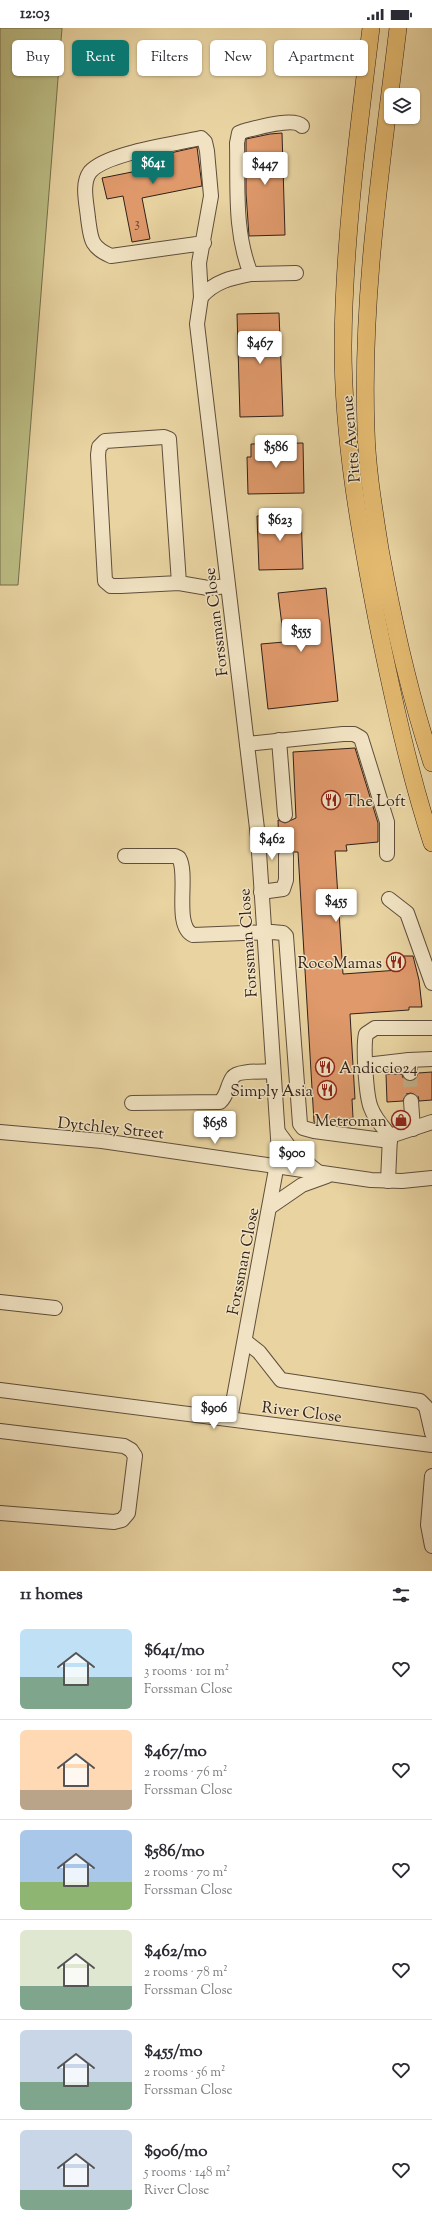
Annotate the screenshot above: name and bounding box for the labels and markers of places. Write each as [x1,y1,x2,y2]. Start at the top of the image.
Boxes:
pin: $641 [129,151,177,185]
pin: $447 [241,152,289,186]
pin: $467 [236,331,284,365]
pin: $586 [252,435,300,469]
pin: $623 [256,508,304,542]
pin: $555 [277,619,325,653]
restaurant icon: The Loft [320,789,342,811]
place label: The Loft [345,791,406,814]
pin: $462 [248,827,296,861]
pin: $455 [312,889,360,923]
restaurant icon: RocoMamas [385,951,407,973]
place label: RocoMamas [298,953,382,976]
restaurant icon: Andiccio24 [314,1056,336,1078]
place label: Andiccio24 [339,1058,418,1081]
restaurant icon: Simply Asia [316,1079,338,1101]
place label: Simply Asia [230,1081,314,1104]
shop icon: Metroman [390,1109,412,1131]
pin: $658 [191,1111,239,1145]
place label: Metroman [315,1111,388,1134]
pin: $900 [268,1141,316,1175]
pin: $906 [190,1396,238,1430]

